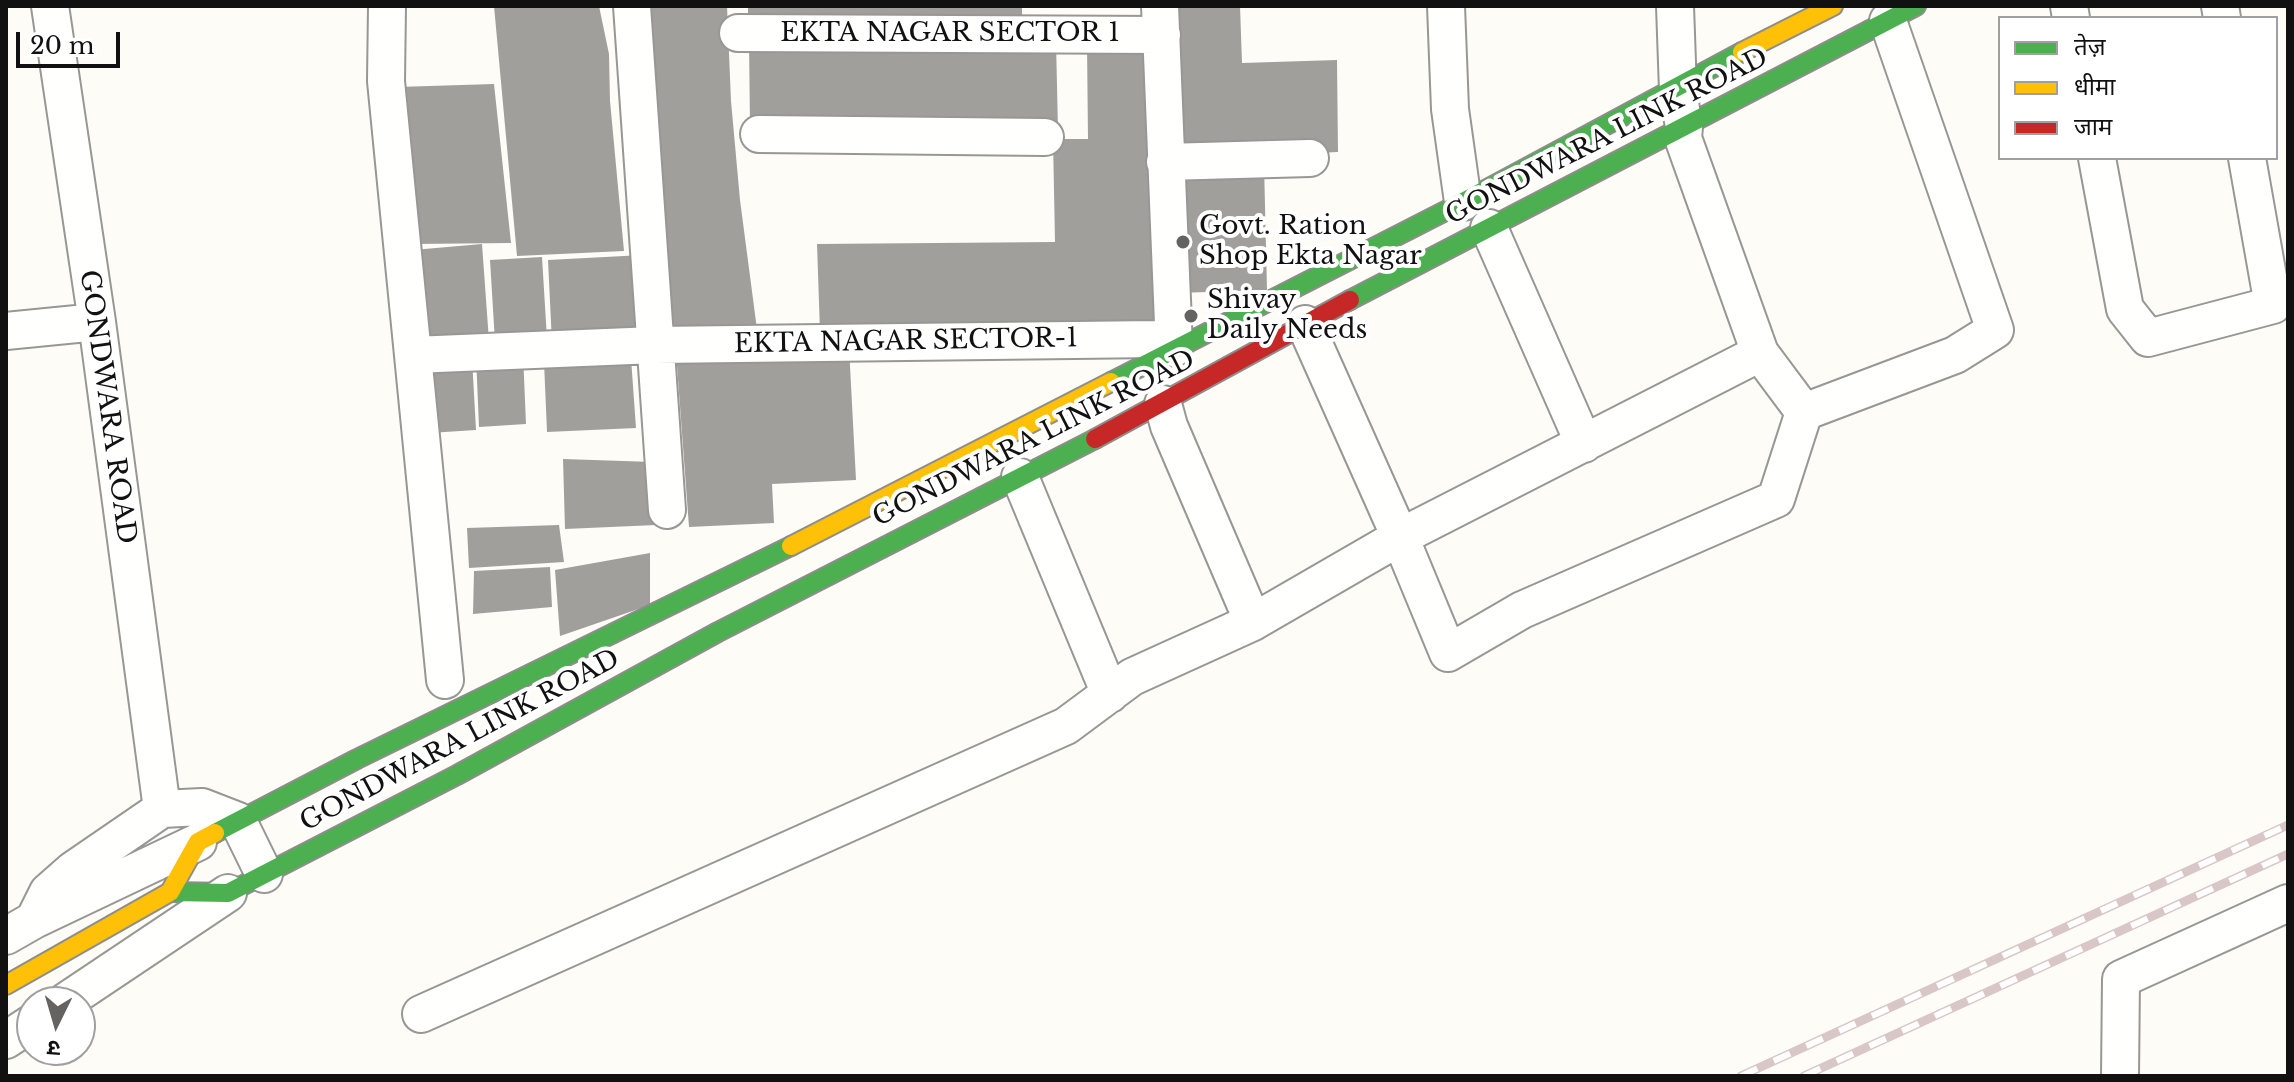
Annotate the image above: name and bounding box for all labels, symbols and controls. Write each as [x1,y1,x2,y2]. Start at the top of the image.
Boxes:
scale bar [20,16,124,66]
legend [1998,16,2278,160]
street label: EKTA NAGAR SECTOR 1 [780,18,1120,50]
text: 20 m [30,31,95,60]
text: तेज़ [2074,32,2106,61]
street label: GONDWARA LINK ROAD [1441,42,1773,232]
text: धीमा [2074,72,2116,101]
text: जाम [2074,112,2112,141]
place label: Govt. Ration Shop Ekta Nagar [1199,211,1422,272]
marker: Govt. Ration Shop Ekta Nagar [1174,233,1192,251]
street label: GONDWARA ROAD [72,268,142,546]
place label: Shivay Daily Needs [1207,285,1367,346]
marker: Shivay Daily Needs [1182,307,1200,325]
street label: EKTA NAGAR SECTOR-1 [734,323,1078,361]
street label: GONDWARA LINK ROAD [868,344,1200,534]
street label: GONDWARA LINK ROAD [295,643,625,839]
north arrow [16,986,96,1066]
text: उ [46,1034,62,1062]

